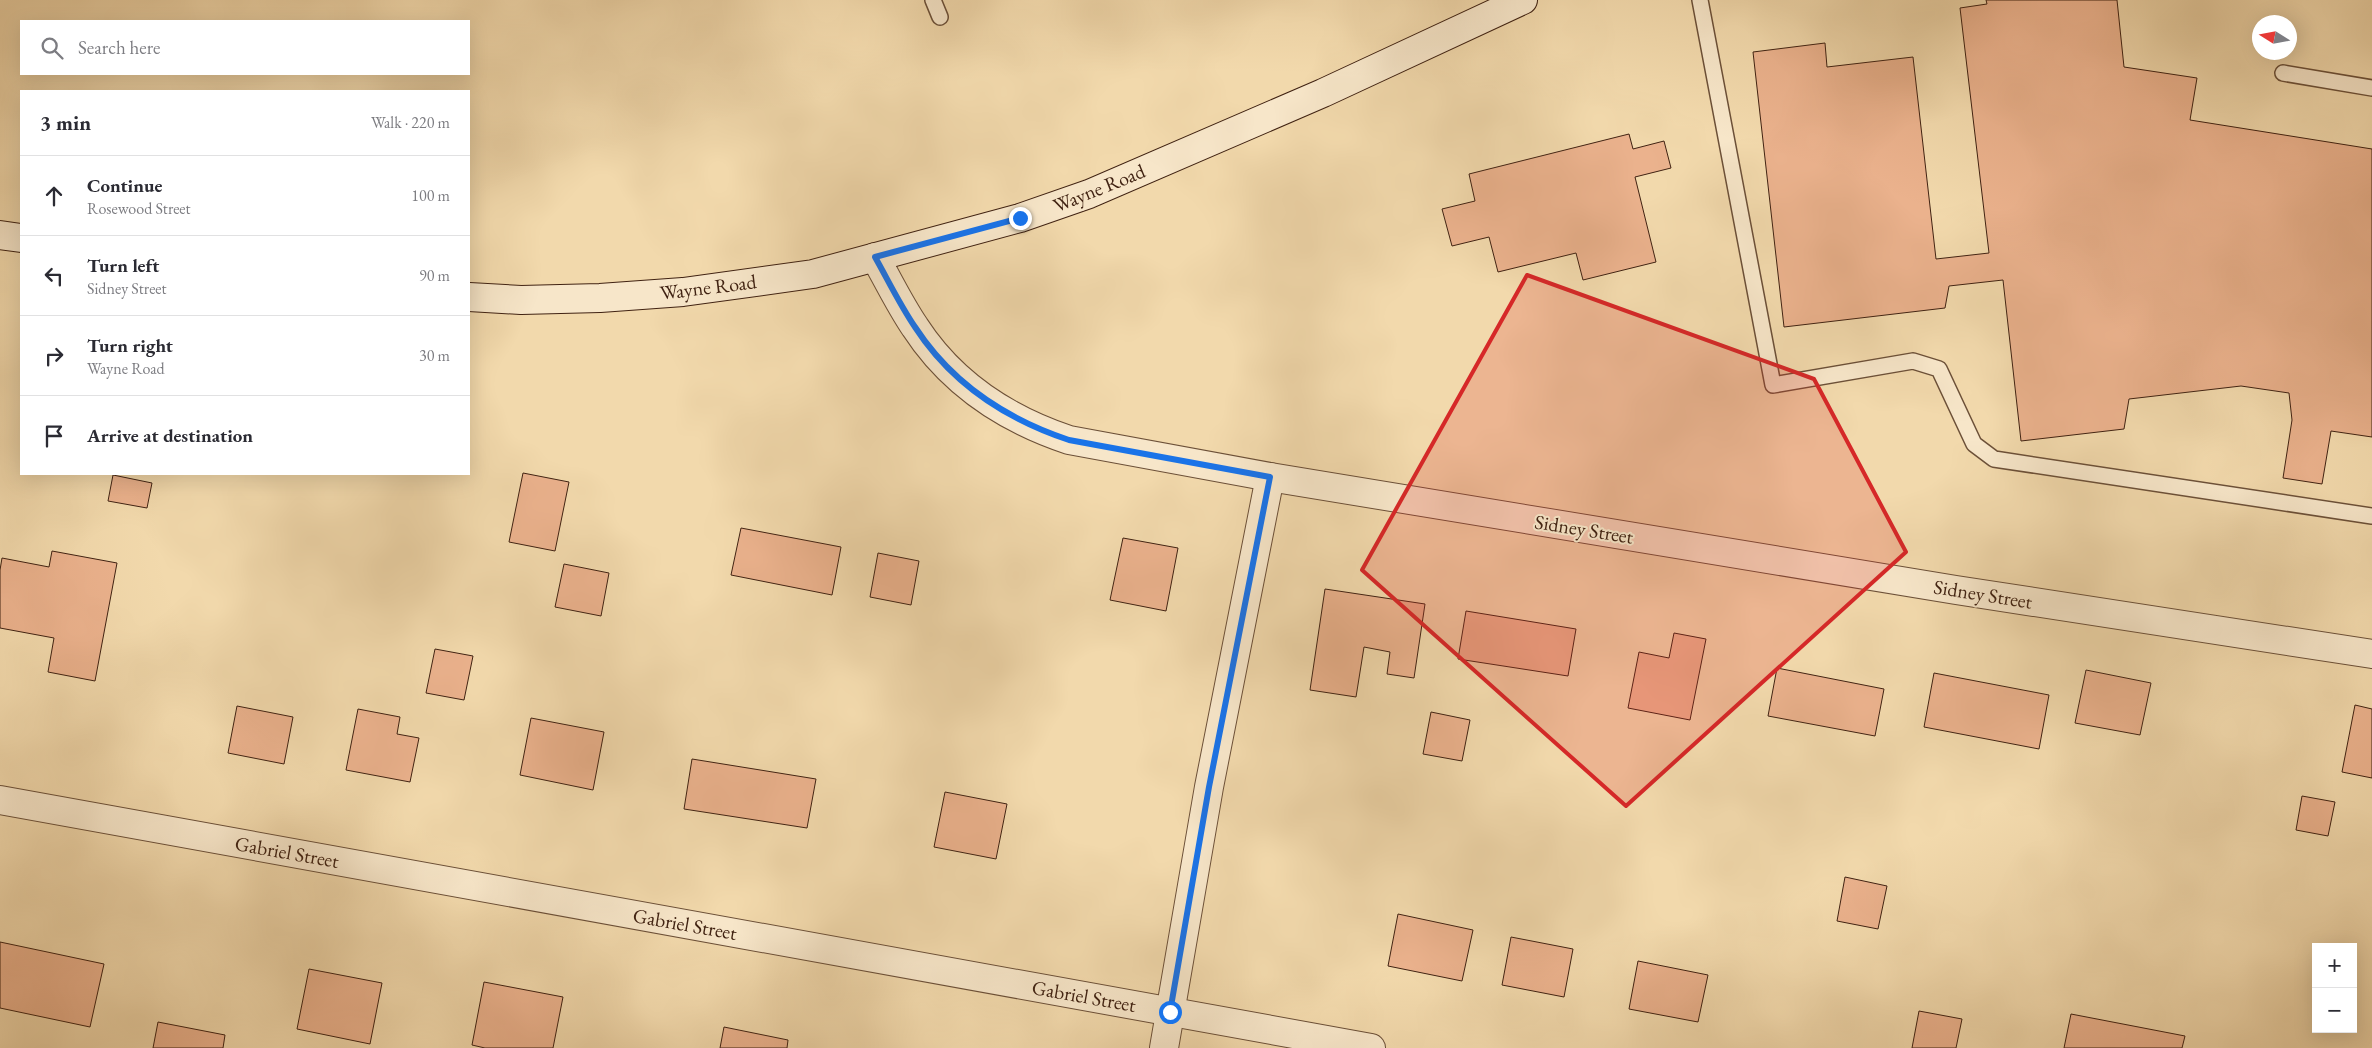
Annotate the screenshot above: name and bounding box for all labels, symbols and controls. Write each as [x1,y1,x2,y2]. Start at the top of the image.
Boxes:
north arrow [2252,15,2297,60]
search box [20,20,470,75]
icon: search [38,34,66,62]
text: Search here [78,35,160,60]
text: 3 min [40,109,91,136]
text: Walk · 220 m [371,112,450,133]
street label: Wayne Road [1049,157,1150,218]
text: Continue [87,173,162,198]
icon: ahead [40,182,68,210]
text: 100 m [411,185,450,206]
text: Rosewood Street [87,198,191,219]
route end [1009,207,1032,230]
text: Turn left [87,253,159,278]
icon: left [40,262,68,290]
text: 90 m [419,265,450,286]
street label: Wayne Road [658,268,759,306]
text: Sidney Street [87,278,167,299]
text: Turn right [87,333,173,358]
icon: right [40,342,68,370]
text: 30 m [419,345,450,366]
text: Wayne Road [87,358,165,379]
icon: arrive [40,422,68,450]
text: Arrive at destination [87,423,253,448]
street label: Sidney Street [1533,508,1636,550]
street label: Sidney Street [1932,573,2035,615]
street label: Gabriel Street [233,830,342,874]
street label: Gabriel Street [631,902,740,946]
map controls [2312,943,2357,1033]
button: + [2312,943,2357,988]
street label: Gabriel Street [1030,974,1139,1018]
button: − [2312,988,2357,1033]
route start [1159,1001,1182,1024]

